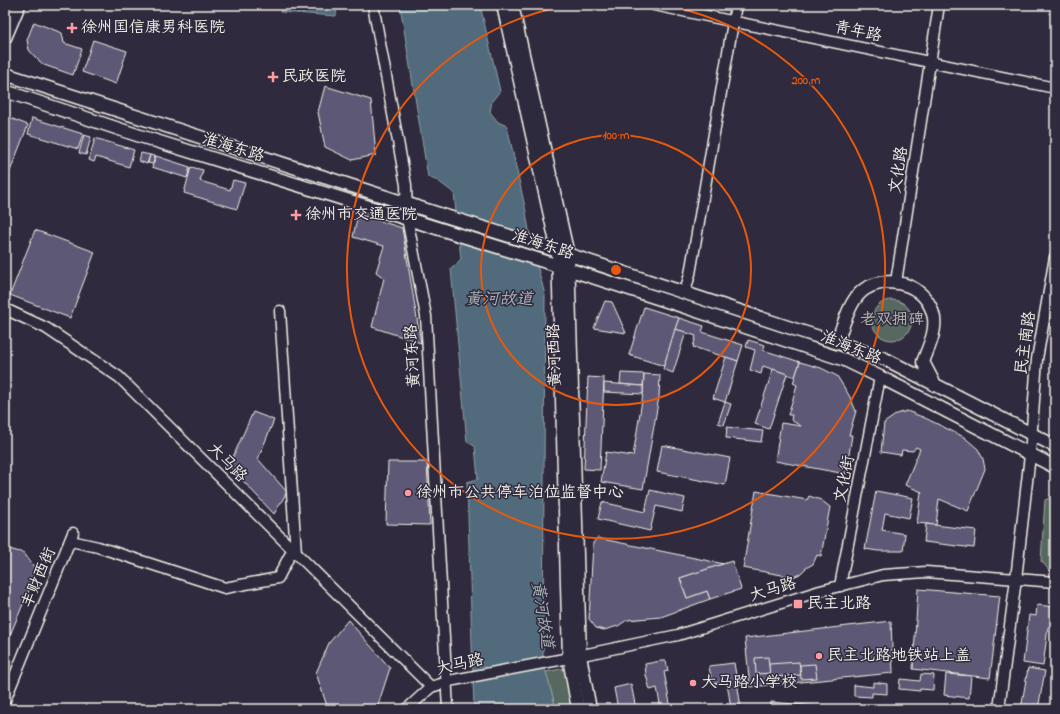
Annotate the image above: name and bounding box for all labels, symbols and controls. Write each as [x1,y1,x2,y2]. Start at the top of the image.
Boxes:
street label: 青年路 [832,15,884,49]
place label: 徐州国信康男科医院 [81,16,225,40]
marker: 徐州国信康男科医院 [66,22,78,34]
place label: 民政医院 [282,65,346,89]
marker: 民政医院 [267,71,279,83]
text: 200 m [791,72,821,90]
street label: 淮海东路 [199,127,267,169]
text: 100 m [603,127,630,145]
street label: 文化路 [883,144,915,196]
place label: 徐州市交通医院 [305,203,417,227]
marker: 徐州市交通医院 [290,209,302,221]
street label: 淮海东路 [509,224,577,266]
centre of rings [609,263,623,277]
water label: 黄河故道 [465,287,535,312]
park label: 老双拥碑 [860,308,924,332]
street label: 民主南路 [1010,310,1042,376]
street label: 黄河东路 [399,323,427,389]
street label: 黄河西路 [542,323,568,387]
street label: 淮海东路 [817,325,885,371]
street label: 大马路 [202,438,252,488]
street label: 文化街 [829,453,861,505]
place label: 徐州市公共停车泊位监督中心 [416,481,624,505]
marker: 徐州市公共停车泊位监督中心 [403,488,413,498]
street label: 丰财西街 [15,544,63,612]
street label: 大马路 [747,572,799,608]
water label: 黄河故道 [524,579,560,653]
place label: 民主北路 [807,592,871,616]
marker: 民主北路 [792,598,804,610]
place label: 民主北路地铁站上盖 [827,644,971,668]
street label: 大马路 [434,648,486,682]
marker: 民主北路地铁站上盖 [814,651,824,661]
place label: 大马路小学校 [701,671,797,695]
marker: 大马路小学校 [688,678,698,688]

